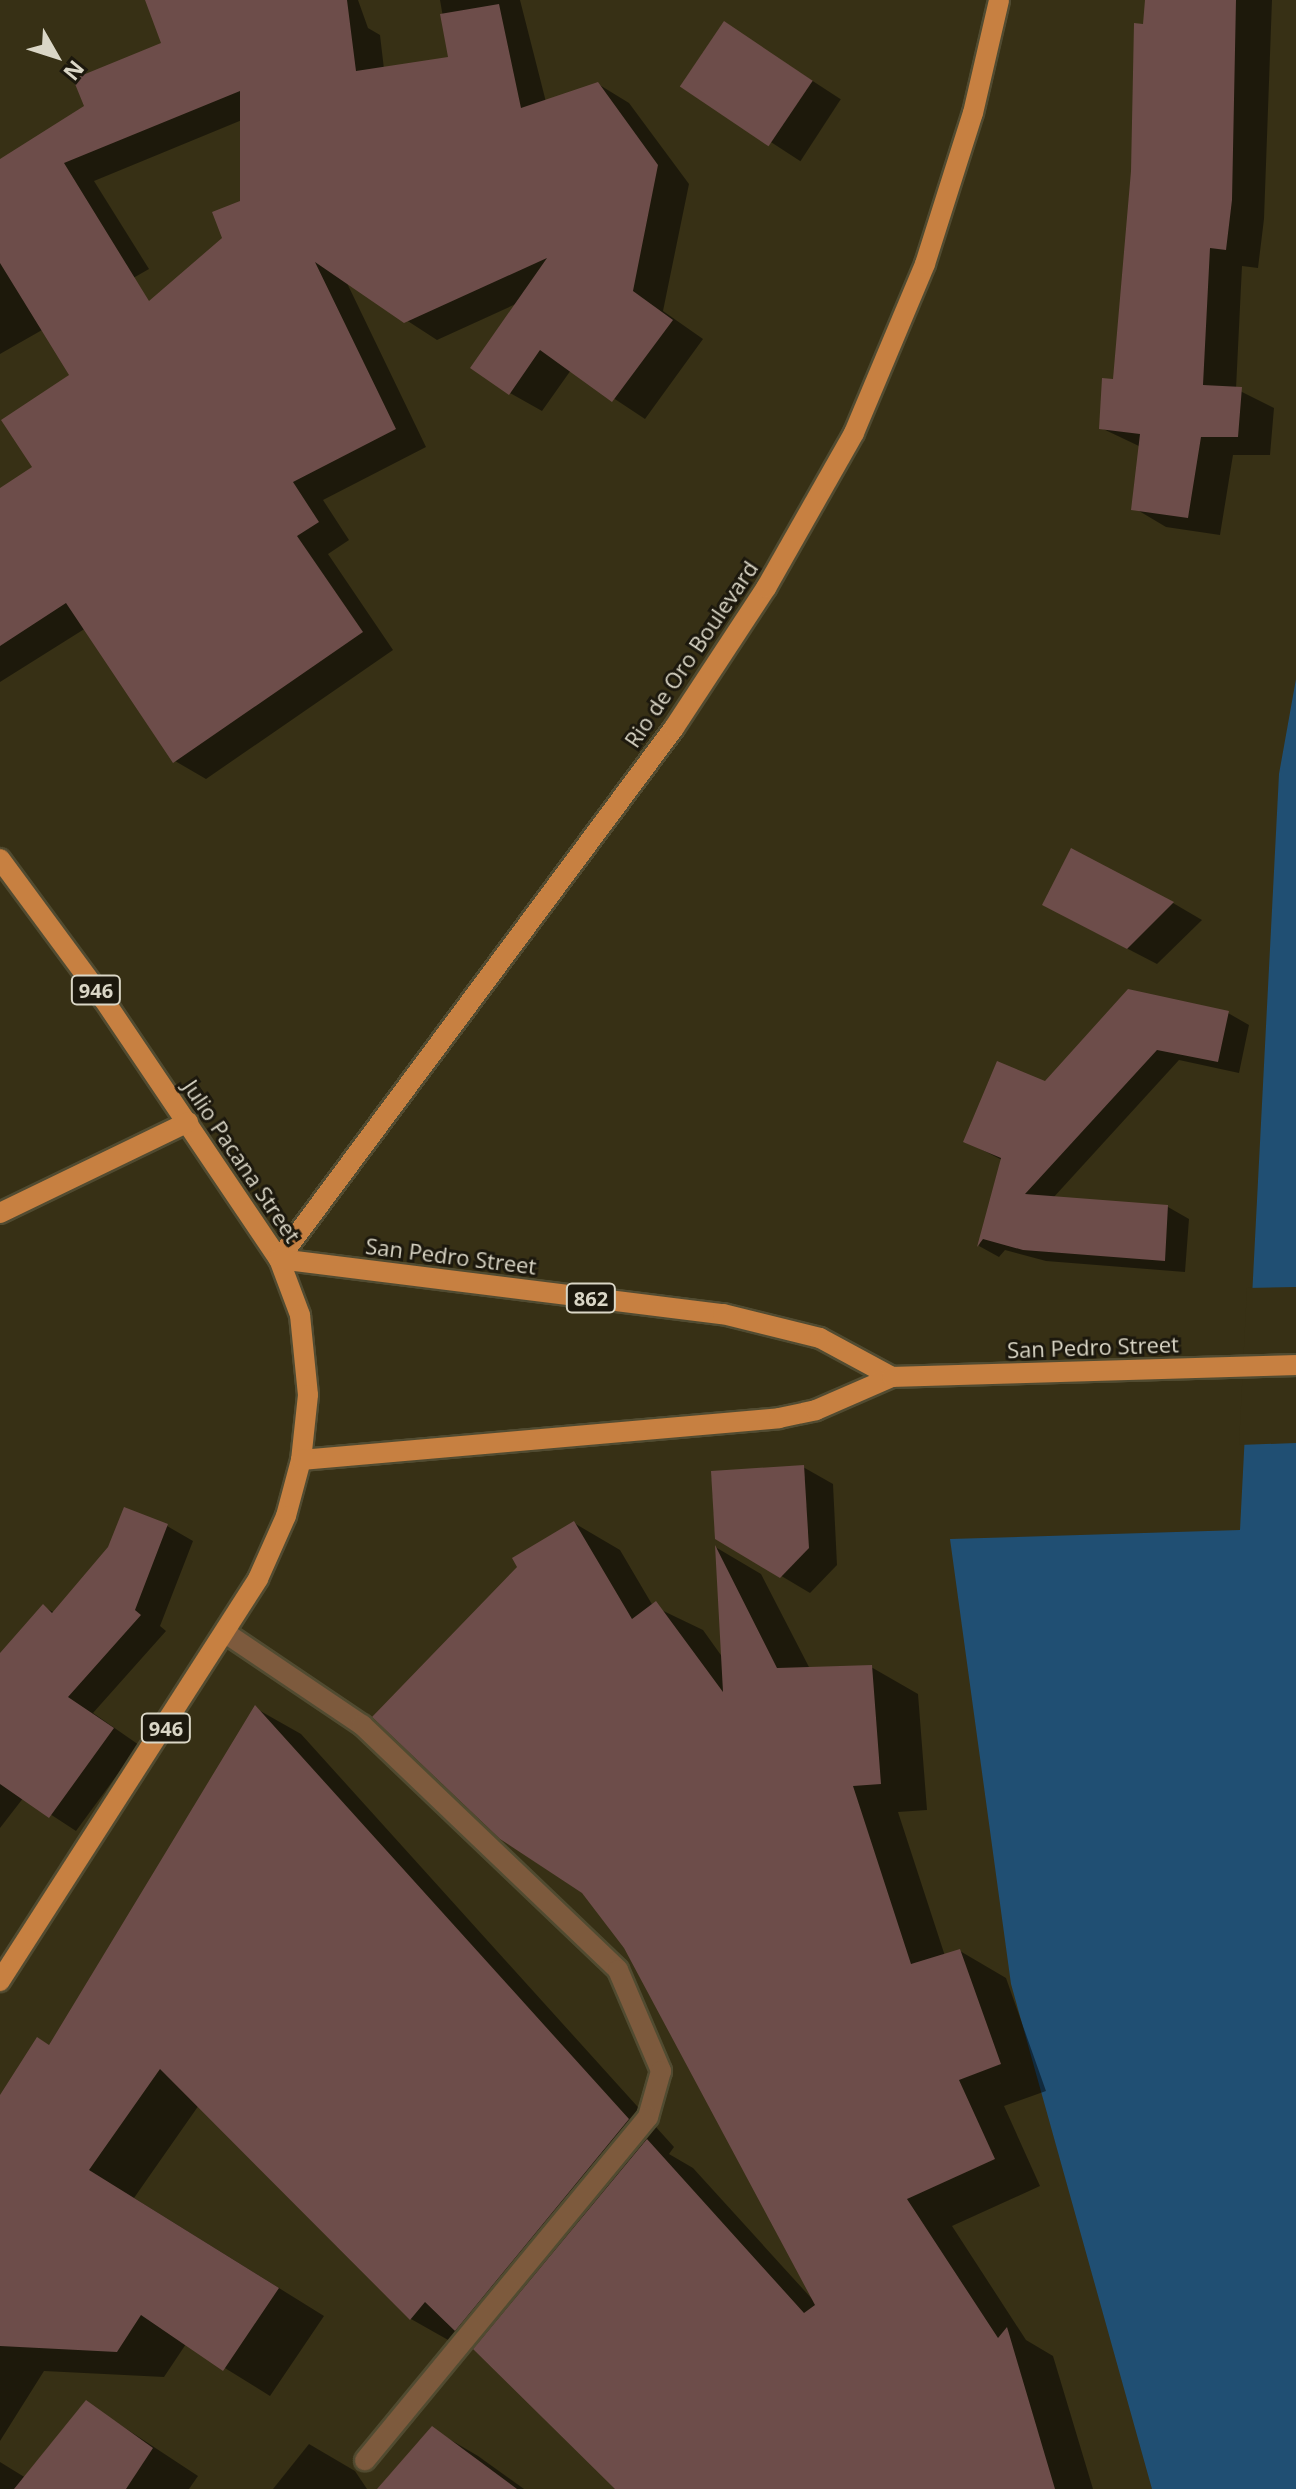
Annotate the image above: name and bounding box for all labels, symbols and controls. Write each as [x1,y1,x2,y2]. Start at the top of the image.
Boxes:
north arrow [16,16,96,96]
text: N [57,55,92,87]
street label: Rio de Oro Boulevard [619,556,763,752]
road number: 946 [70,974,122,1006]
street label: Julio Pacana Street [178,1075,306,1247]
street label: San Pedro Street [364,1232,538,1280]
road number: 862 [565,1282,617,1314]
street label: San Pedro Street [1007,1331,1179,1363]
road number: 946 [140,1712,192,1744]

